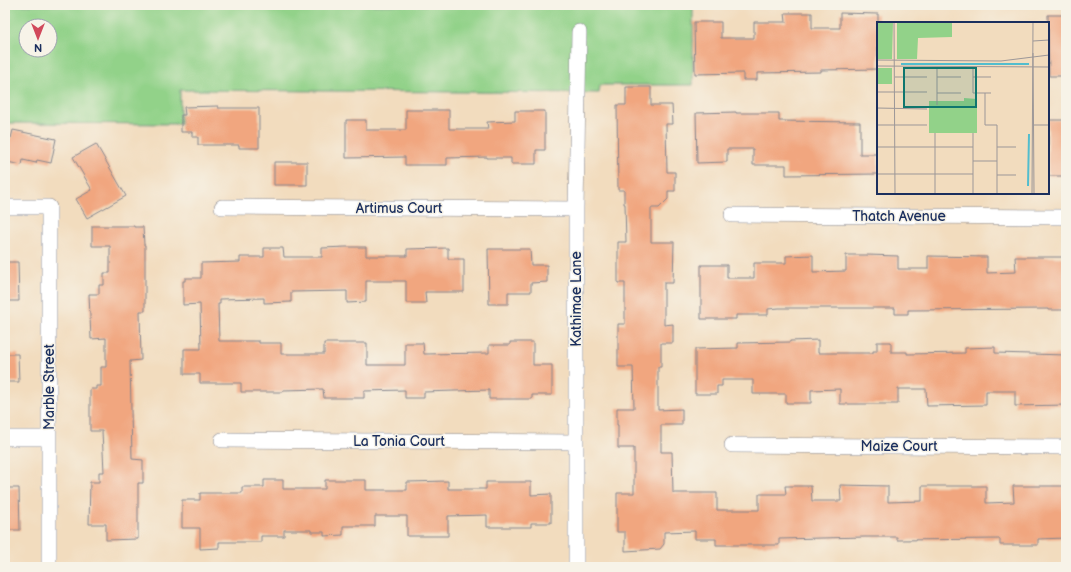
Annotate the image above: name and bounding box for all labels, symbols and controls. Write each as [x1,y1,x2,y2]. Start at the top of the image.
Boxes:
north arrow [18,18,58,58]
inset map [877,22,1049,194]
text: N [34,41,42,54]
street label: Artimus Court [356,200,443,217]
street label: Thatch Avenue [852,208,946,225]
street label: Kathimae Lane [568,251,585,347]
street label: Marble Street [41,343,58,430]
street label: La Tonia Court [353,433,446,450]
street label: Maize Court [861,438,938,455]

